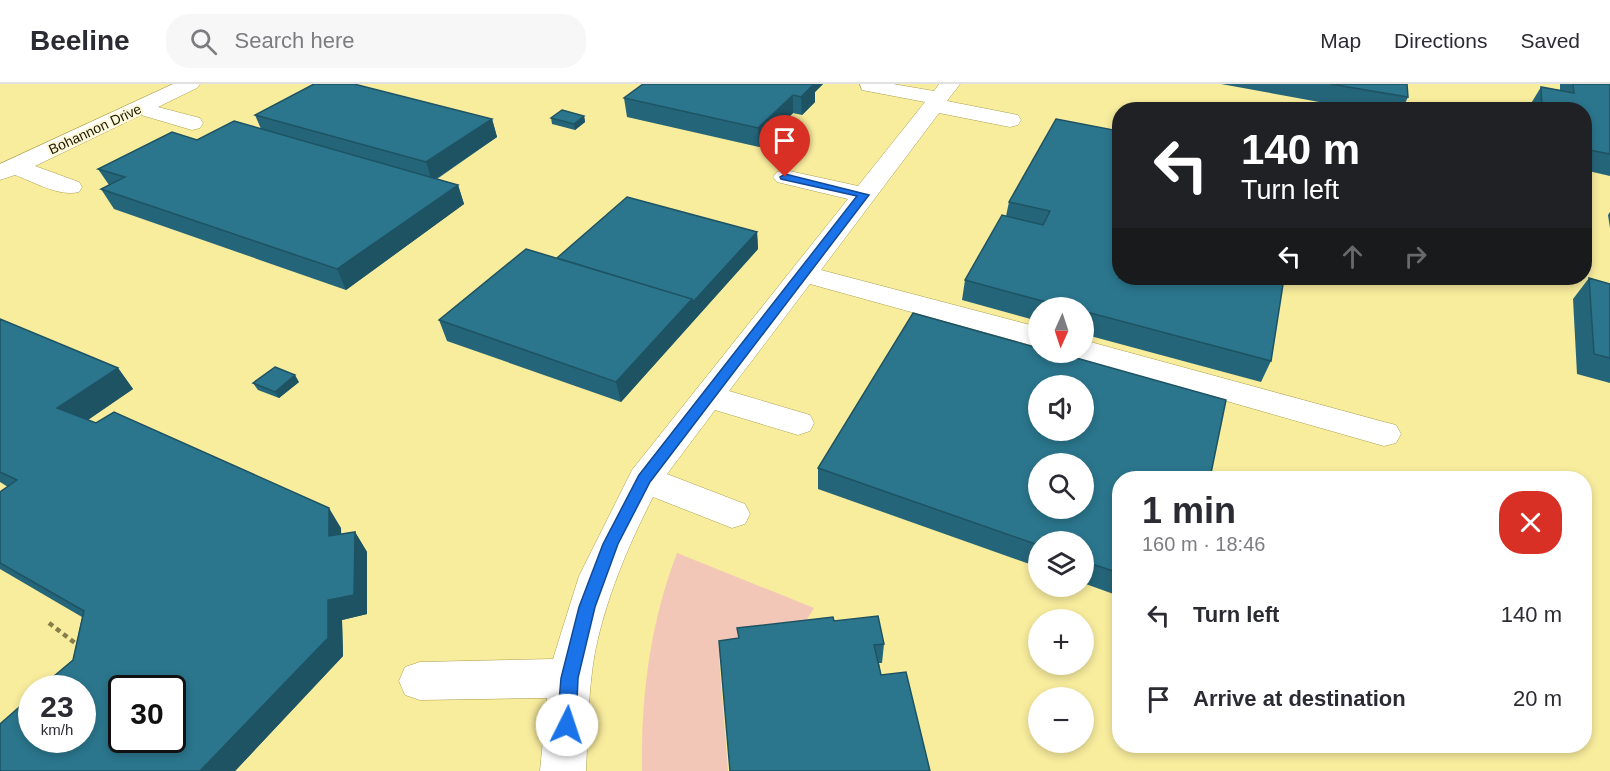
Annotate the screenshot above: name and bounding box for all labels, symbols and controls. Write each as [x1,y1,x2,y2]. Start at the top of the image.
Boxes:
search box [166,14,586,68]
text: Beeline [30,25,130,56]
icon: search [187,25,220,58]
text: Search here [235,28,354,53]
text: Map [1320,29,1361,52]
text: Directions [1394,29,1487,52]
text: Saved [1520,29,1580,52]
street label: Bohannon Drive [46,100,144,157]
pin [759,115,810,177]
icon: arrive [768,124,801,157]
icon: left [1142,126,1220,204]
text: 140 m [1241,126,1360,173]
text: Turn left [1241,175,1339,205]
icon: left [1273,240,1306,273]
icon: ahead [1336,240,1369,273]
icon: right [1399,240,1432,273]
north arrow [1028,297,1094,363]
map controls [1028,297,1094,753]
button: sound [1028,375,1094,441]
button: search [1028,453,1094,519]
text: 1 min [1142,490,1236,531]
button: close [1499,491,1562,554]
button: layers [1028,531,1094,597]
text: 160 m · 18:46 [1142,533,1265,555]
icon: left [1142,599,1175,632]
text: Turn left [1193,602,1279,627]
text: 140 m [1501,602,1562,627]
button: + [1028,609,1094,675]
speed limit sign: 30 [108,675,186,753]
icon: arrive [1142,683,1175,716]
text: Arrive at destination [1193,686,1406,711]
text: 20 m [1513,686,1562,711]
button: − [1028,687,1094,753]
text: 23 [40,690,74,723]
position arrow [535,693,599,757]
text: km/h [41,721,73,738]

